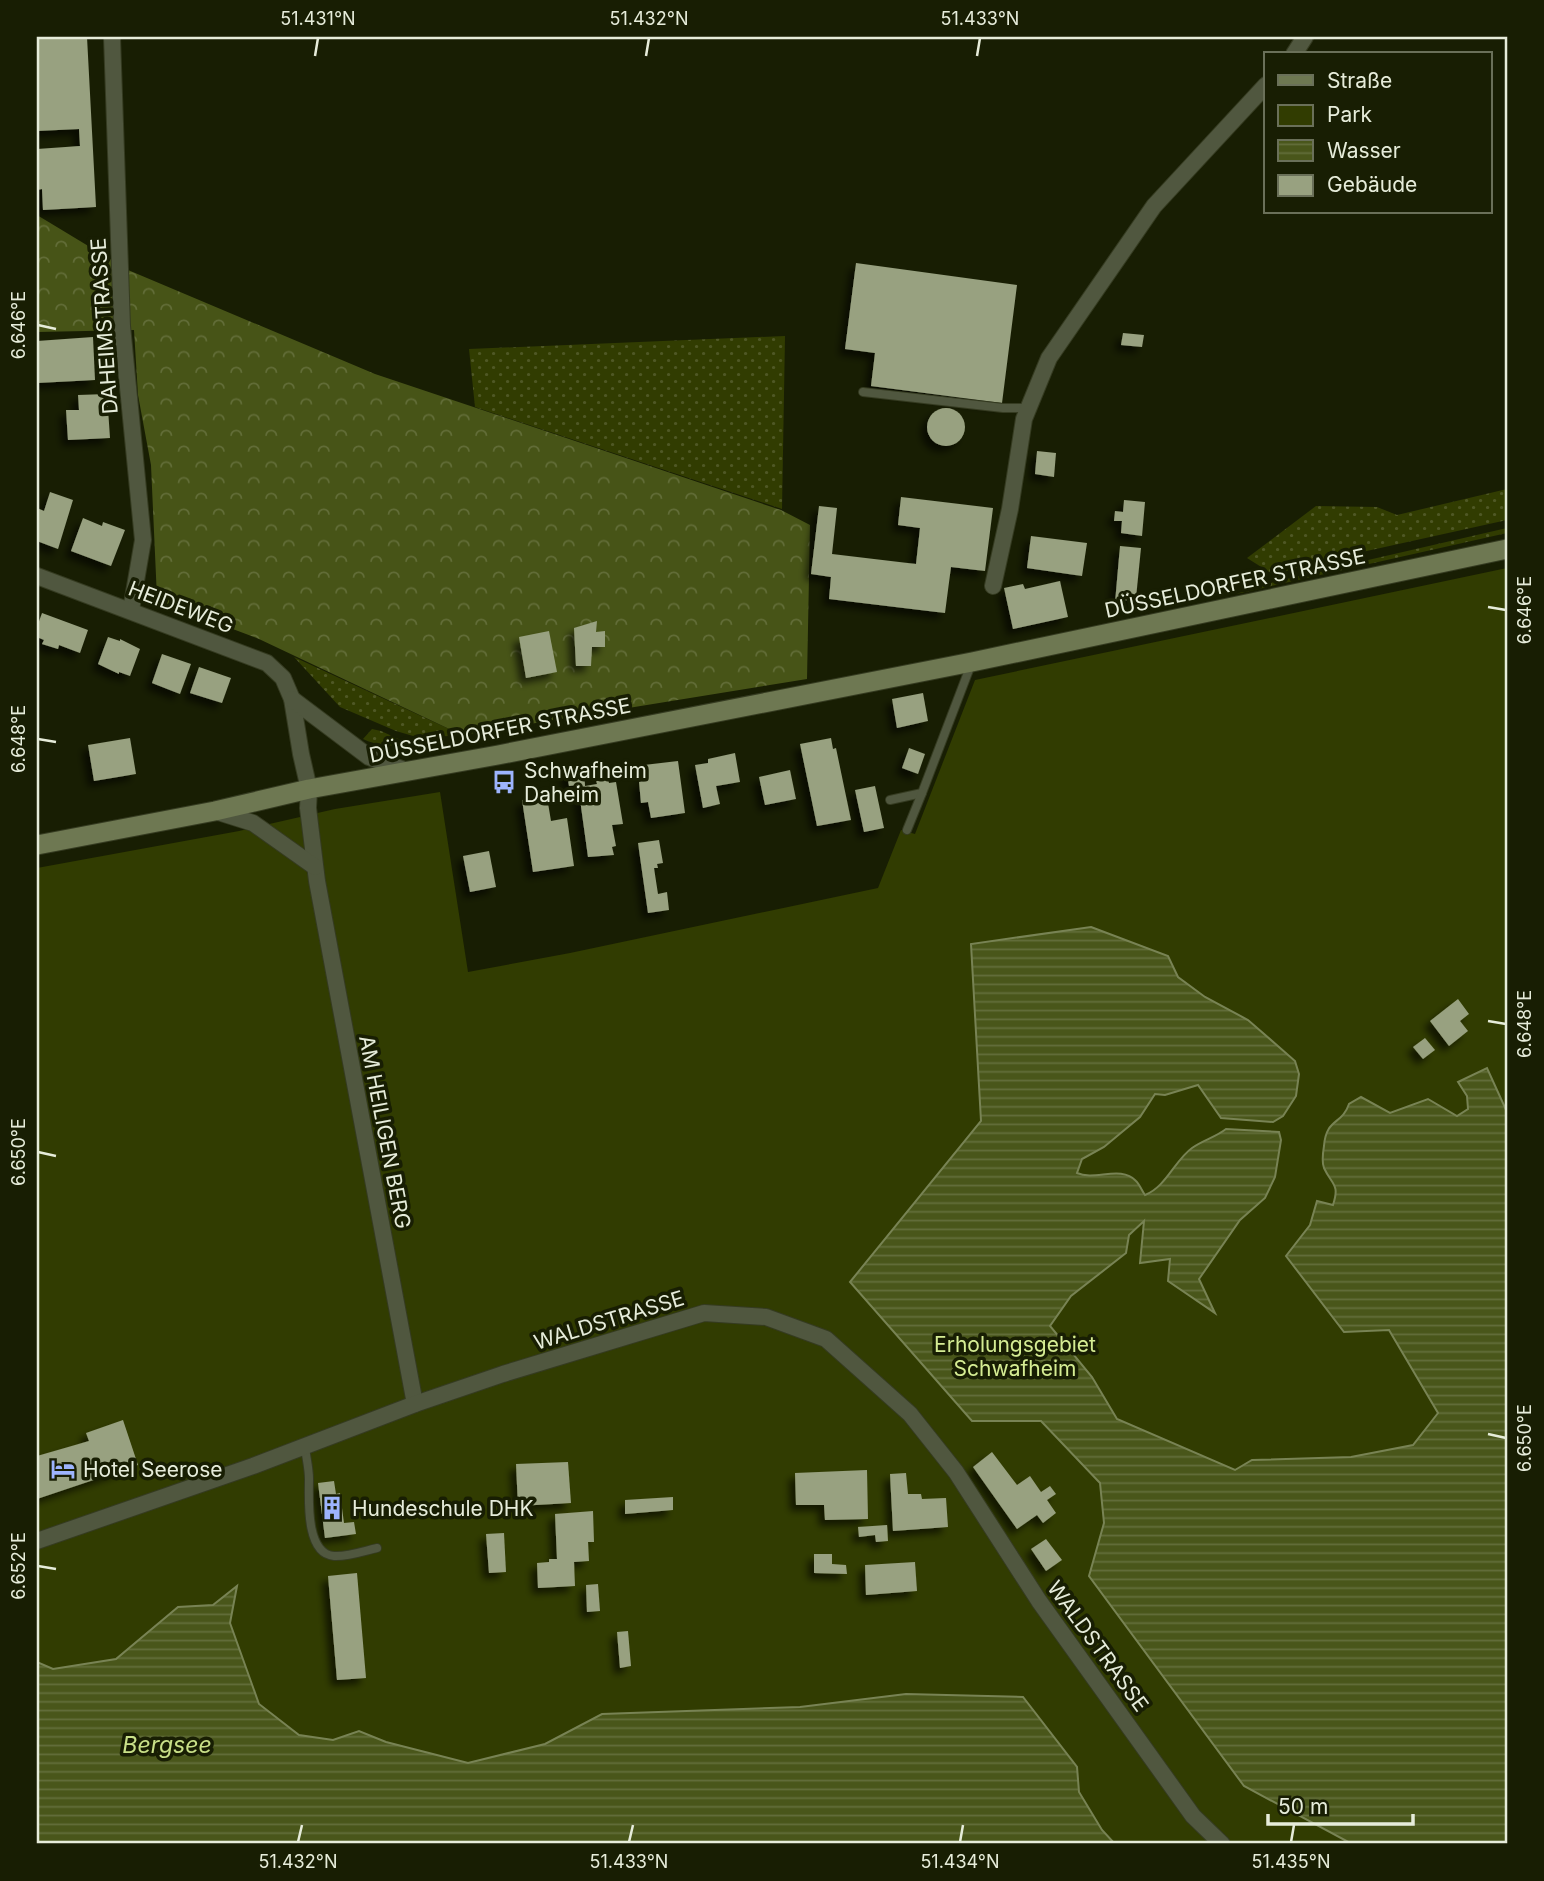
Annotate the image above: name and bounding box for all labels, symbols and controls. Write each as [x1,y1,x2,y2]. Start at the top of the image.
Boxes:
text: 51.431°N [280,8,356,29]
text: 51.432°N [610,8,688,29]
text: 51.433°N [941,8,1019,29]
legend [1264,52,1492,214]
text: Straße [1327,68,1392,93]
text: Park [1327,102,1372,127]
text: Wasser [1327,138,1401,163]
text: Gebäude [1327,172,1417,197]
street label: DAHEIMSTRASSE [85,237,123,415]
text: 6.646°E [8,291,29,359]
street label: DÜSSELDORFER STRASSE [1102,542,1368,623]
street label: HEIDEWEG [125,576,237,638]
text: 6.646°E [1514,576,1535,644]
street label: DÜSSELDORFER STRASSE [367,691,633,768]
text: 6.648°E [8,705,29,773]
place label: Schwafheim Daheim [524,758,647,807]
bus stop icon: Schwafheim Daheim [490,768,518,796]
text: 6.648°E [1514,990,1535,1058]
street label: AM HEILIGEN BERG [354,1033,416,1231]
text: 6.650°E [8,1118,29,1186]
street label: WALDSTRASSE [531,1285,687,1355]
park label: Erholungsgebiet Schwafheim [934,1332,1096,1381]
text: 6.650°E [1514,1404,1535,1472]
hotel icon: Hotel Seerose [49,1455,77,1483]
place label: Hotel Seerose [83,1457,223,1482]
building icon: Hundeschule DHK [318,1494,346,1522]
place label: Hundeschule DHK [352,1496,534,1521]
text: 6.652°E [8,1532,29,1600]
street label: WALDSTRASSE [1042,1576,1154,1716]
water label: Bergsee [122,1731,212,1759]
scale bar [1268,1783,1413,1827]
text: 50 m [1278,1794,1328,1819]
text: 51.432°N [259,1851,337,1872]
text: 51.433°N [590,1851,668,1872]
text: 51.434°N [920,1851,1000,1872]
text: 51.435°N [1252,1851,1330,1872]

